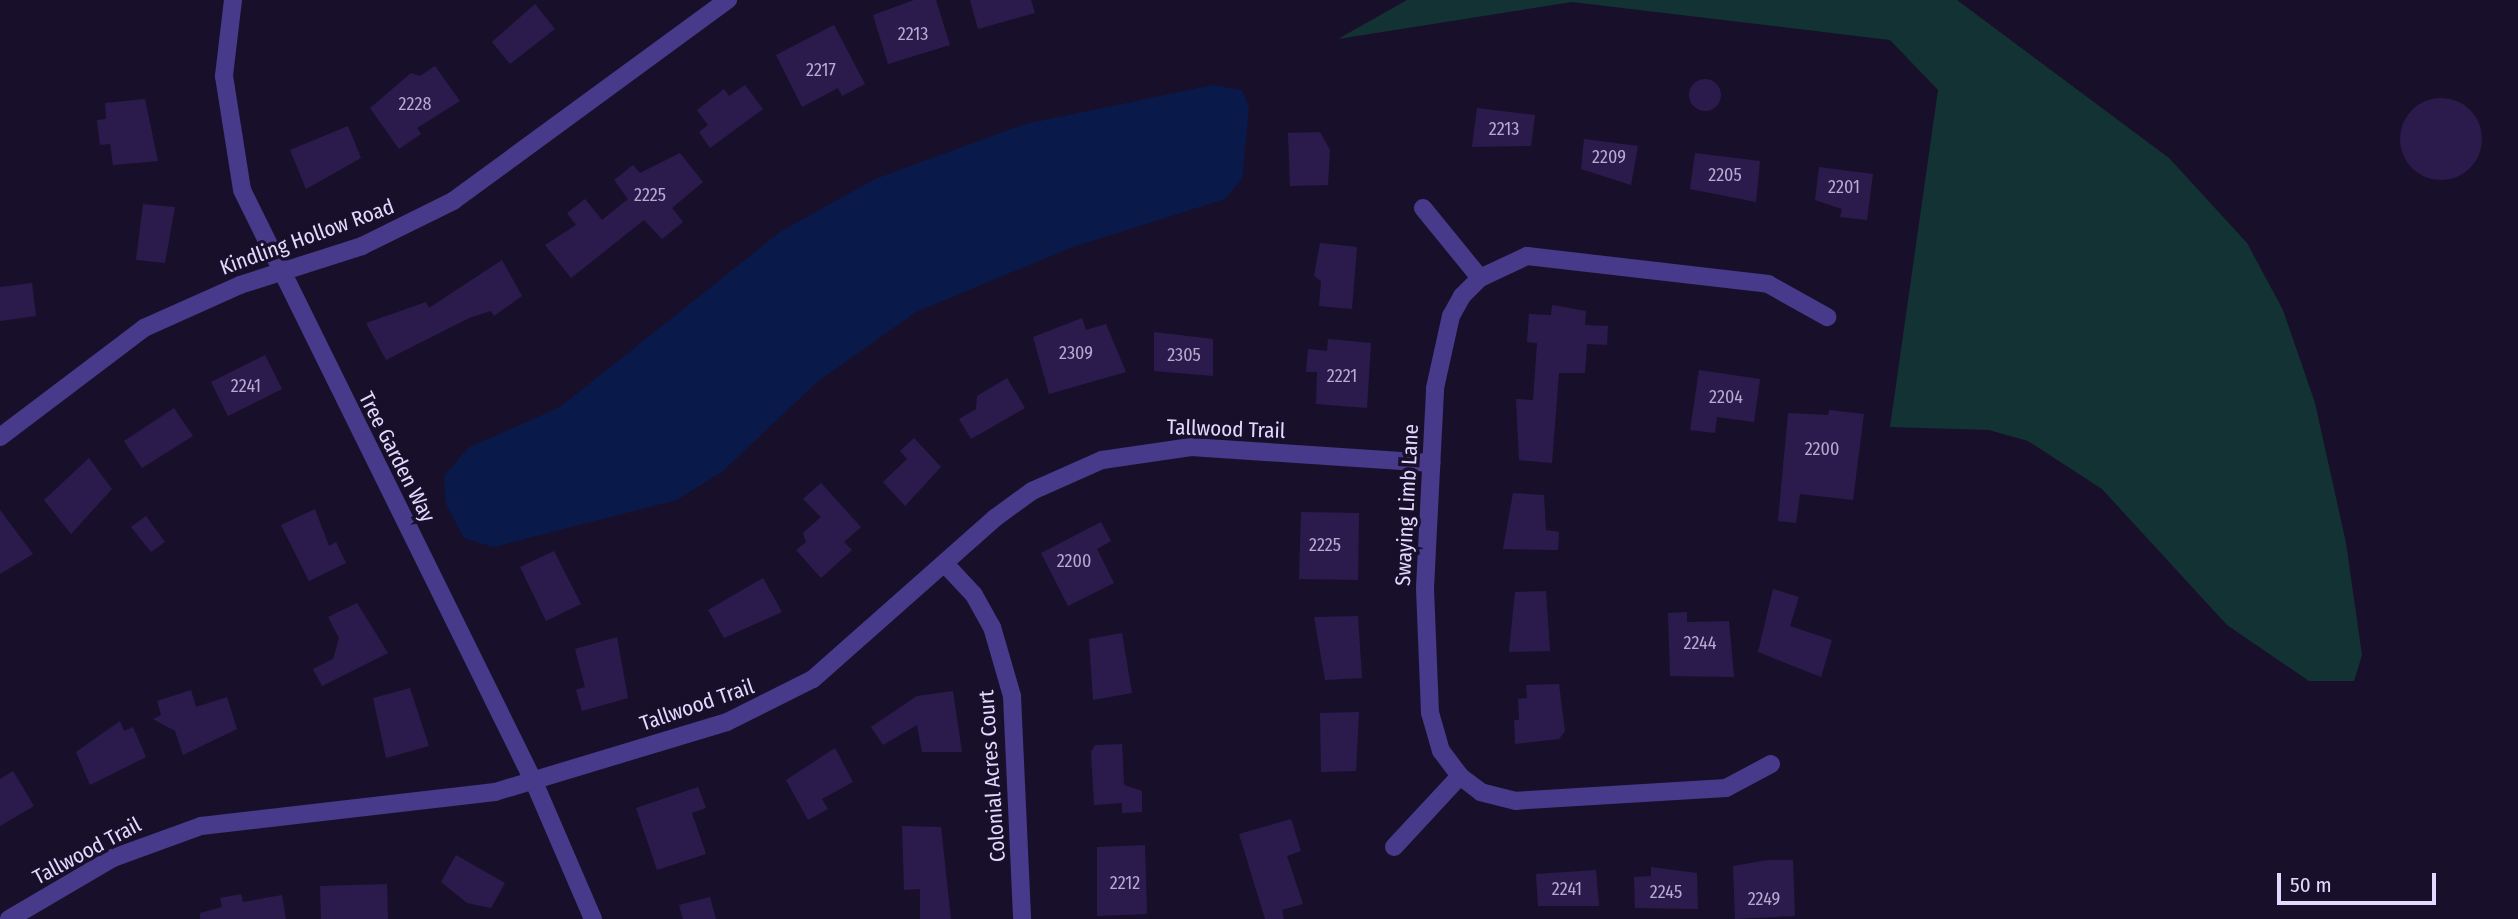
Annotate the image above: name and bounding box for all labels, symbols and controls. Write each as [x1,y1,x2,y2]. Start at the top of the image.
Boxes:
house number: 2213 [898,23,928,45]
house number: 2217 [806,59,836,81]
house number: 2228 [399,93,431,115]
house number: 2213 [1489,118,1519,140]
house number: 2209 [1592,146,1626,168]
house number: 2205 [1708,164,1742,186]
house number: 2201 [1828,176,1860,198]
house number: 2225 [634,184,666,206]
street label: Kindling Hollow Road [216,194,398,280]
house number: 2309 [1059,342,1093,364]
house number: 2305 [1167,344,1201,366]
house number: 2221 [1327,365,1357,387]
house number: 2241 [231,375,261,397]
house number: 2204 [1709,386,1743,408]
street label: Tree Garden Way [353,388,441,526]
street label: Tallwood Trail [1166,414,1286,444]
street label: Swaying Limb Lane [1390,423,1424,587]
house number: 2200 [1805,438,1839,460]
house number: 2225 [1309,534,1341,556]
house number: 2200 [1057,550,1091,572]
house number: 2244 [1684,632,1716,654]
street label: Tallwood Trail [637,674,757,736]
street label: Colonial Acres Court [973,689,1011,863]
street label: Tallwood Trail [29,812,145,890]
scale bar [2280,860,2439,904]
house number: 2212 [1110,872,1140,894]
text: 50 m [2290,872,2332,898]
house number: 2241 [1552,878,1582,900]
house number: 2245 [1650,881,1682,903]
house number: 2249 [1748,888,1780,910]

